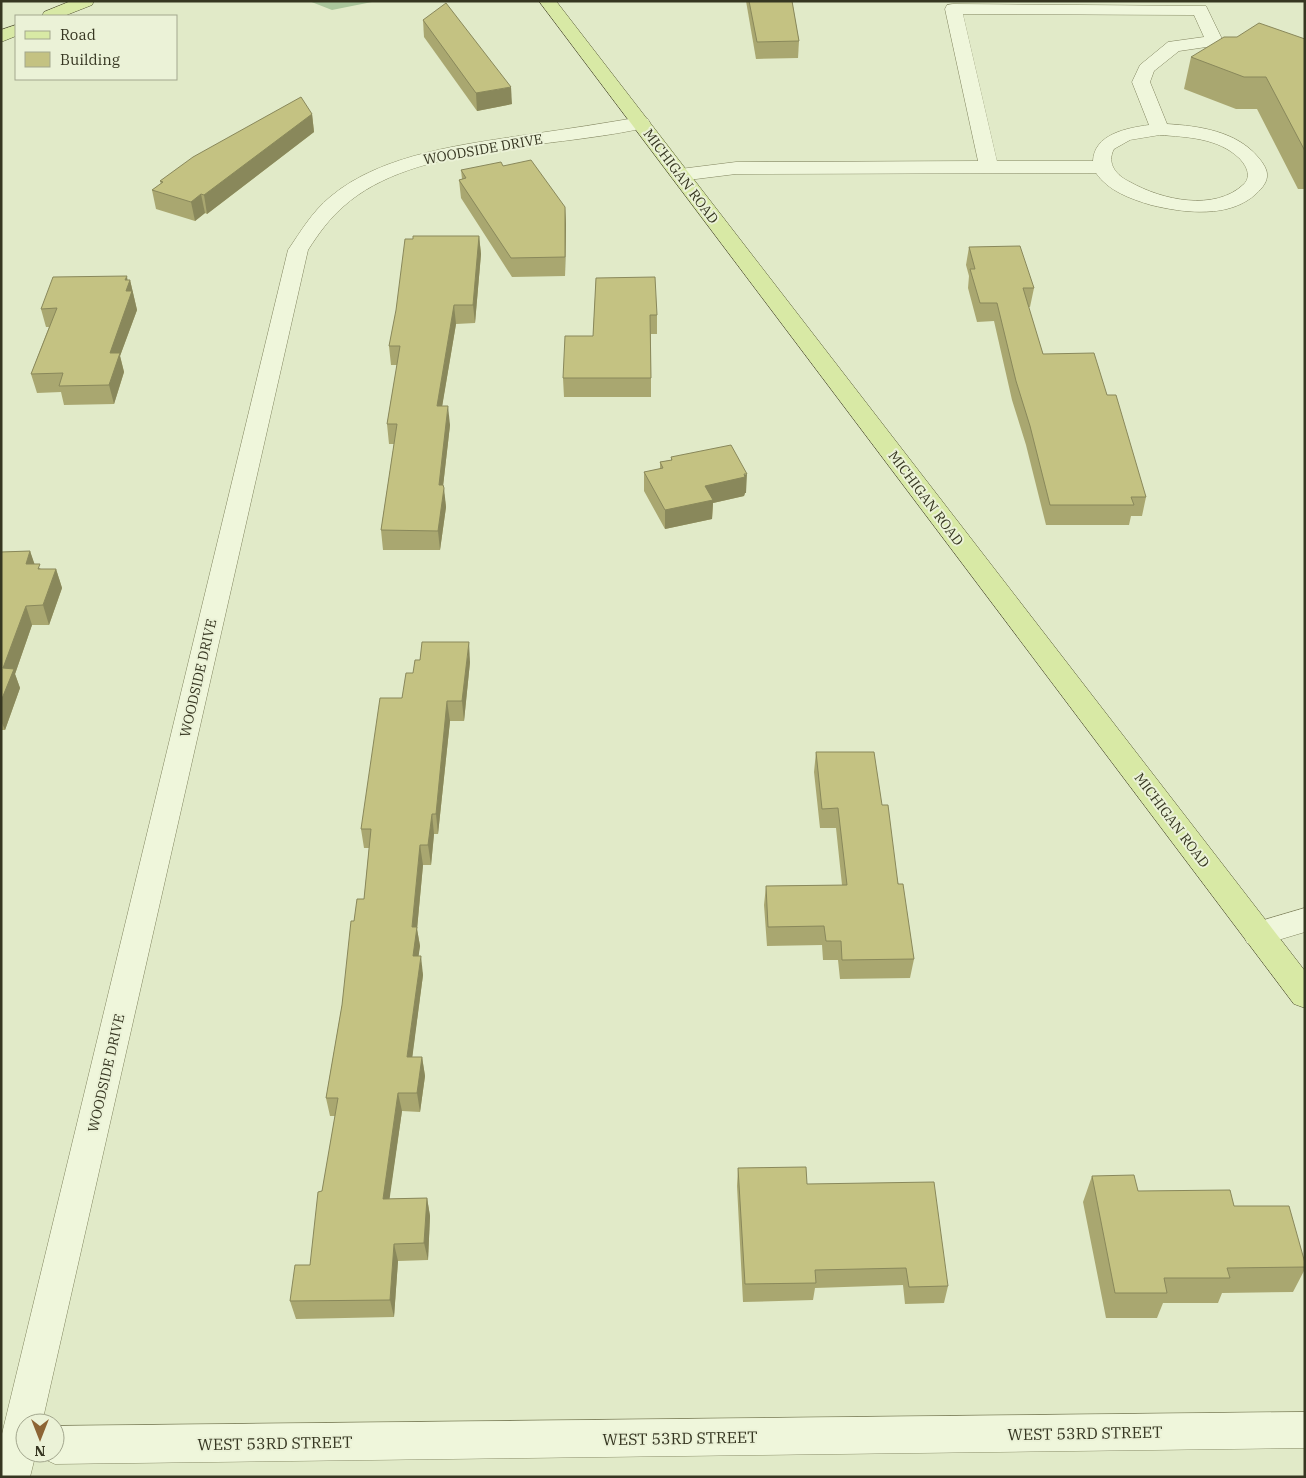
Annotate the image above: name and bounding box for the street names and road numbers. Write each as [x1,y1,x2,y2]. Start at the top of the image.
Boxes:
street label: MICHIGAN ROAD [639,125,723,227]
street label: WOODSIDE DRIVE [422,130,544,168]
street label: MICHIGAN ROAD [884,447,968,549]
street label: WOODSIDE DRIVE [176,617,220,739]
street label: MICHIGAN ROAD [1130,769,1214,871]
street label: WOODSIDE DRIVE [84,1012,128,1134]
street label: WEST 53RD STREET [1007,1422,1163,1444]
street label: WEST 53RD STREET [602,1427,758,1449]
street label: WEST 53RD STREET [197,1432,353,1454]

